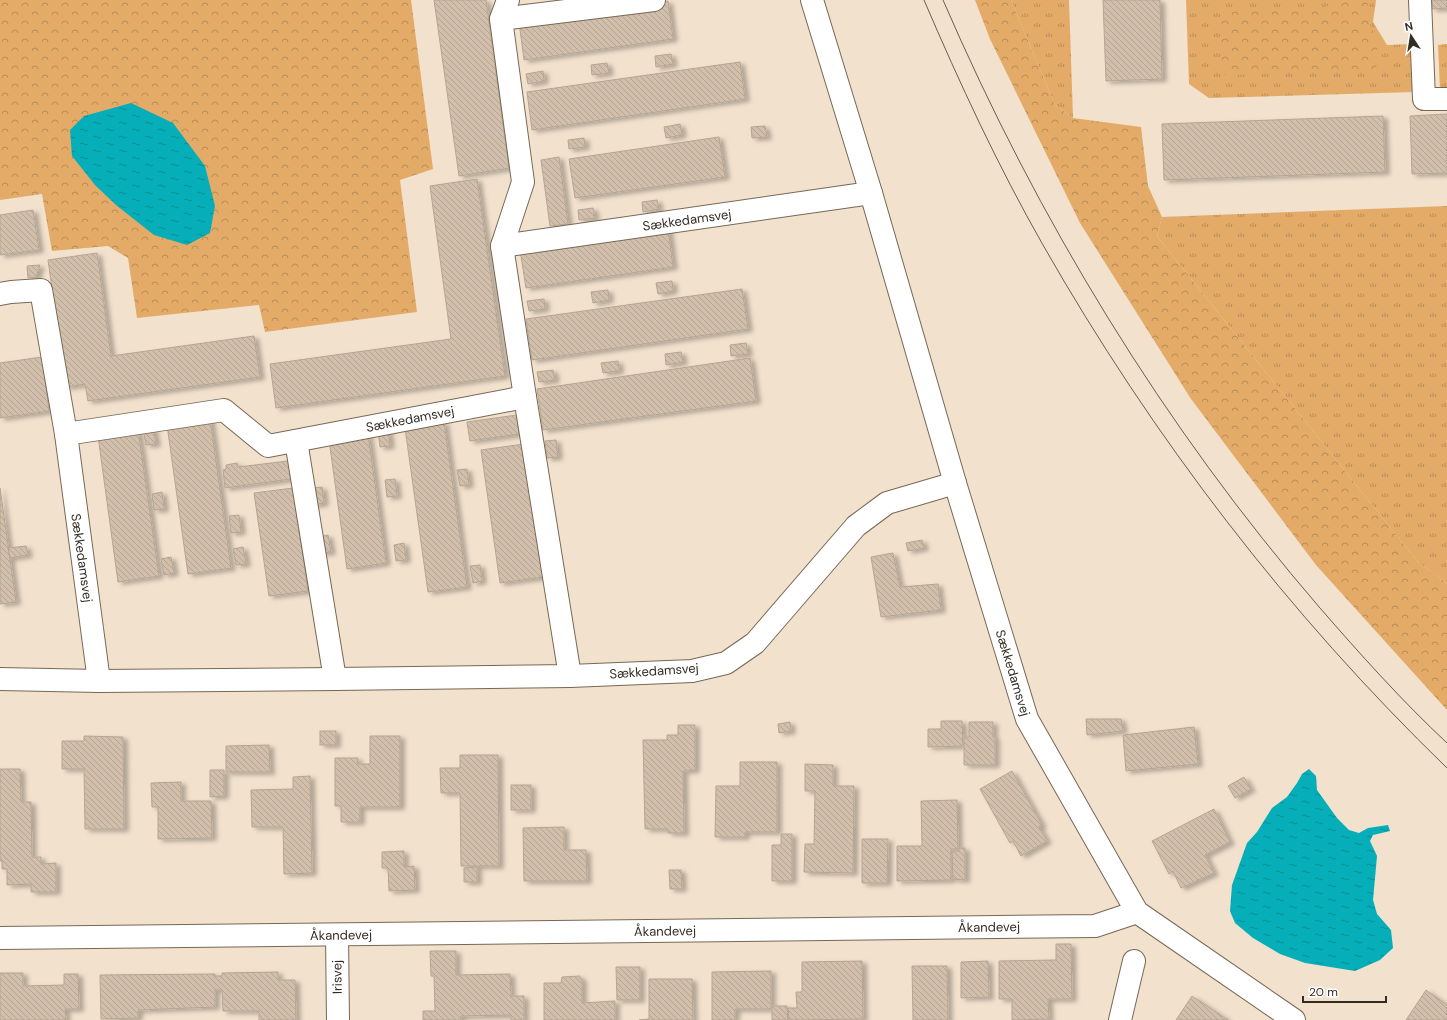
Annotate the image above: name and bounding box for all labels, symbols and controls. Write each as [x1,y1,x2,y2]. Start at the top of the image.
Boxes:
north arrow [1391,16,1431,56]
text: N [1404,19,1414,34]
street label: Sækkedamsvej [642,205,732,235]
street label: Sækkedamsvej [364,402,456,436]
street label: Sækkedamsvej [67,513,97,603]
street label: Sækkedamsvej [992,628,1034,718]
street label: Sækkedamsvej [609,659,699,683]
street label: Åkandevej [958,918,1020,936]
street label: Åkandevej [634,922,696,940]
street label: Åkandevej [310,926,372,944]
street label: Irisvej [328,960,346,994]
scale bar [1303,978,1386,1004]
text: 20 m [1309,984,1338,1000]

